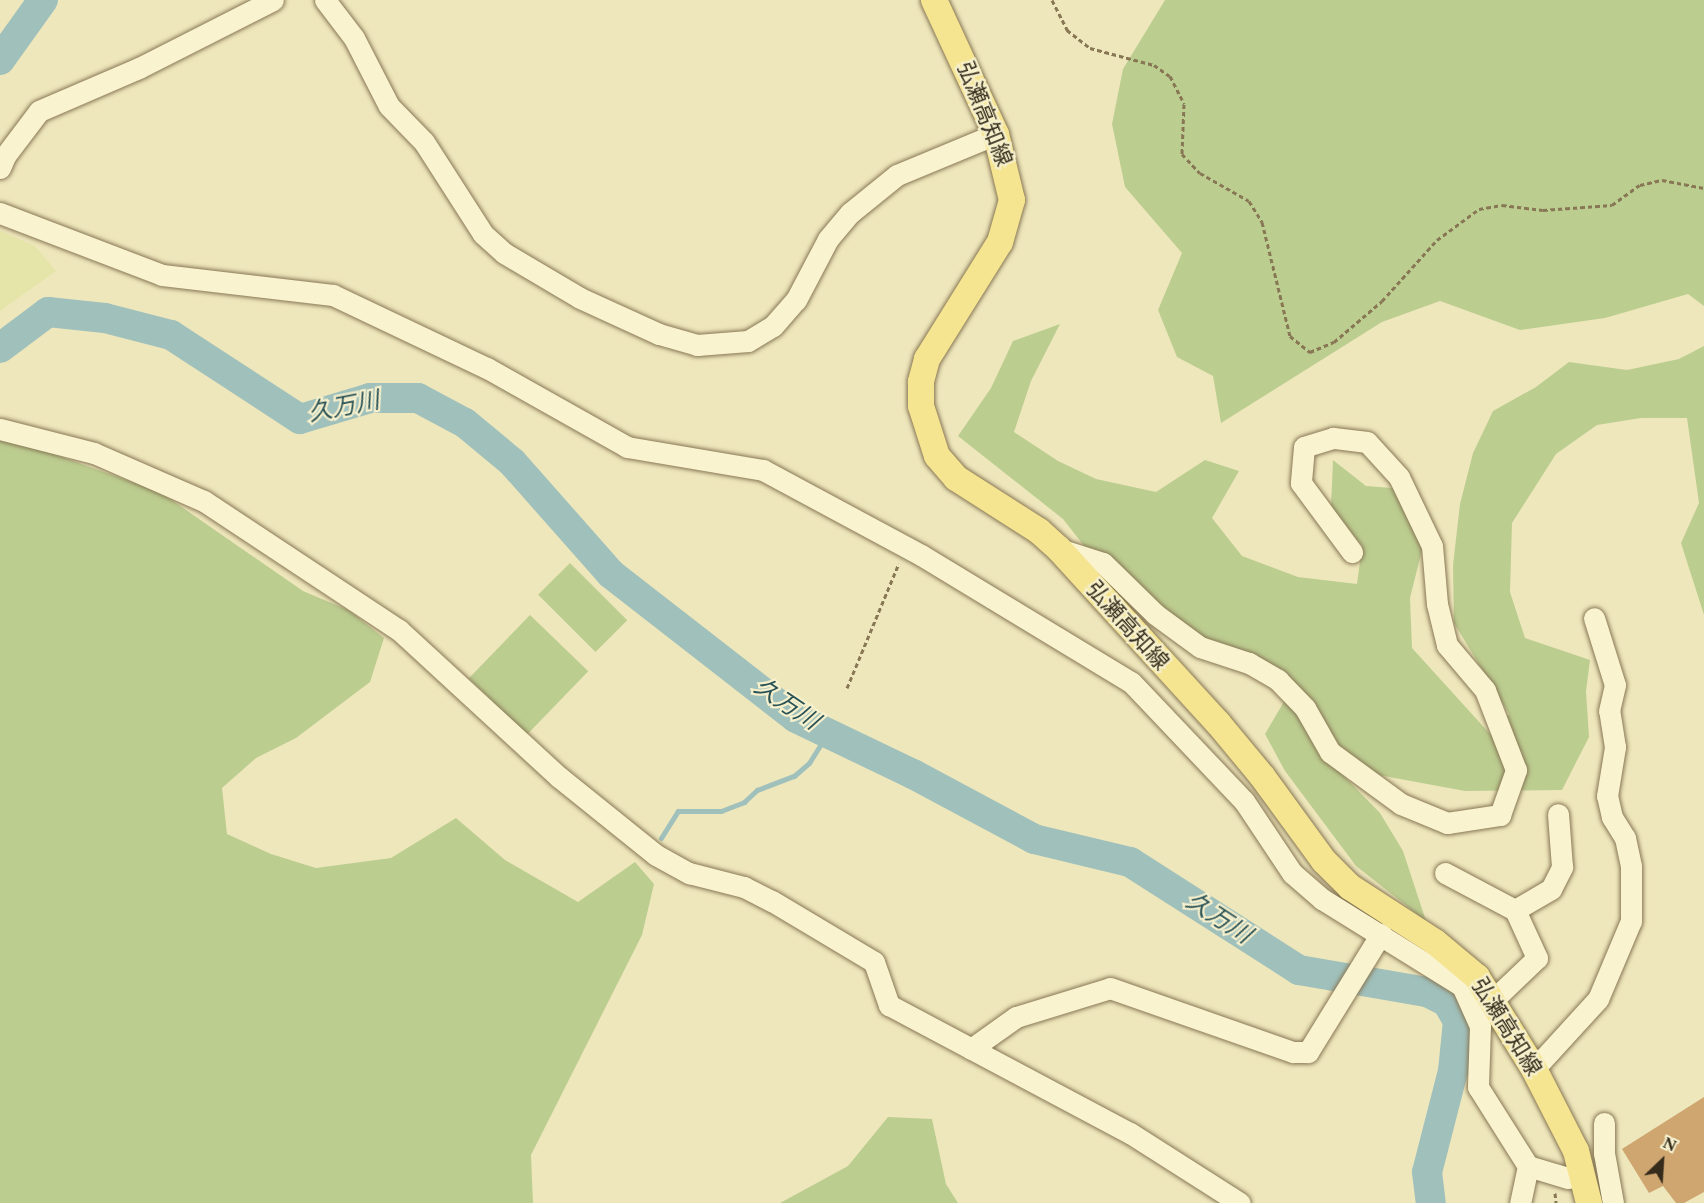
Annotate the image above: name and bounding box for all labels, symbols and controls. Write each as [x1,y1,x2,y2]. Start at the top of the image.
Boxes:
street label: 弘瀬高知線 [951,58,1017,170]
water label: 久万川 [306,387,382,429]
street label: 弘瀬高知線 [1080,576,1174,676]
water label: 久万川 [748,673,824,737]
water label: 久万川 [1180,887,1256,951]
street label: 弘瀬高知線 [1466,973,1546,1081]
north arrow [1632,1131,1692,1191]
text: N [1659,1131,1681,1158]

